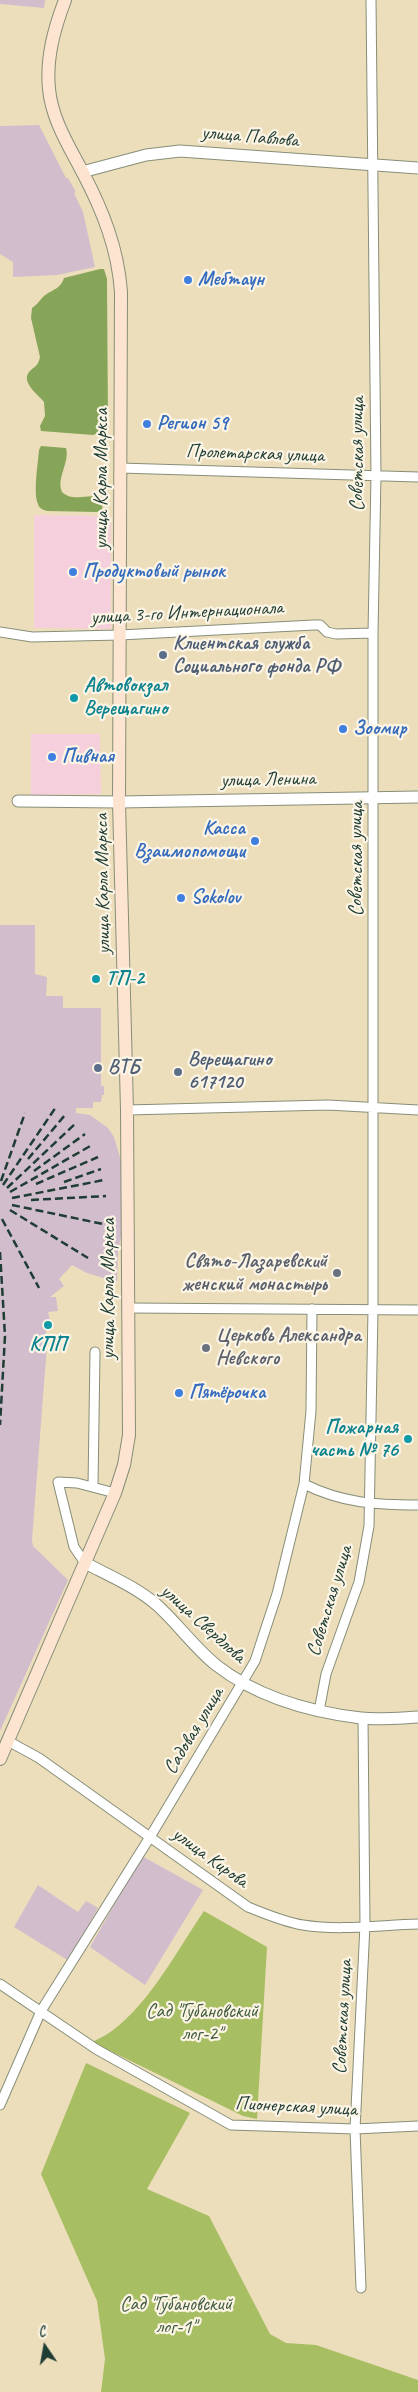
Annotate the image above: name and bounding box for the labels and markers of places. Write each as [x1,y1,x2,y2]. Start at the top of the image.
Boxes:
place label: Мебтаун [198,268,264,292]
marker: Мебтаун [182,274,194,286]
place label: Регион 59 [157,412,228,436]
marker: Регион 59 [141,418,153,430]
place label: Продуктовый рынок [83,560,225,584]
marker: Продуктовый рынок [67,566,79,578]
place label: Клиентская служба Социального фонда РФ [173,632,341,679]
marker: Клиентская служба Социального фонда РФ [157,649,169,661]
place label: Автовокзал Верещагино [84,674,168,721]
marker: Автовокзал Верещагино [68,692,80,704]
place label: Зоомир [353,717,407,741]
marker: Зоомир [337,723,349,735]
place label: Пивная [62,745,114,769]
marker: Пивная [46,751,58,763]
place label: Касса Взаимопомощи [134,817,245,864]
marker: Касса Взаимопомощи [249,835,261,847]
place label: Sokolov [191,886,240,910]
marker: Sokolov [175,892,187,904]
place label: ТП-2 [106,967,144,991]
marker: ТП-2 [90,973,102,985]
place label: Верещагино 617120 [188,1048,272,1095]
place label: ВТБ [108,1056,140,1080]
marker: ВТБ [92,1062,104,1074]
marker: Верещагино 617120 [172,1066,184,1078]
place label: Свято-Лазаревский женский монастырь [182,1250,327,1297]
marker: Свято-Лазаревский женский монастырь [331,1267,343,1279]
marker: КПП [42,1319,54,1331]
place label: Церковь Александра Невского [216,1324,361,1371]
place label: КПП [30,1333,66,1357]
marker: Церковь Александра Невского [200,1342,212,1354]
place label: Пятёрочка [189,1381,266,1405]
marker: Пятёрочка [173,1387,185,1399]
place label: Пожарная часть № 76 [311,1416,398,1463]
marker: Пожарная часть № 76 [402,1433,414,1445]

